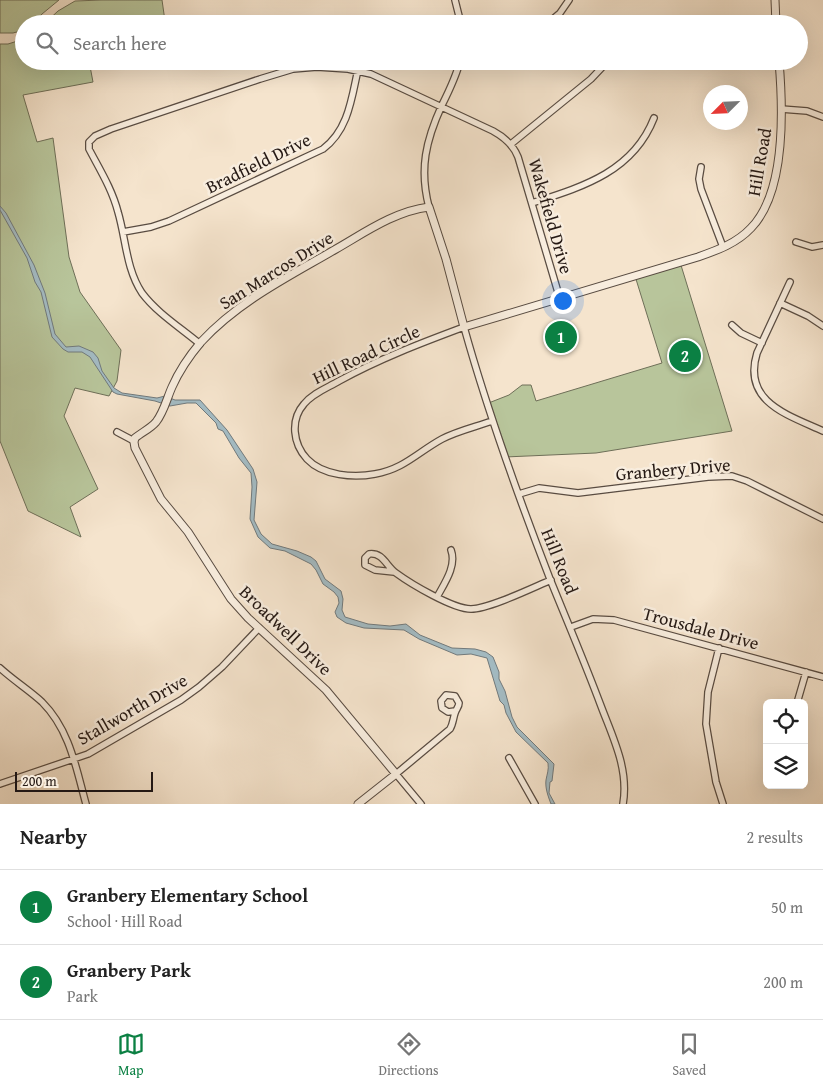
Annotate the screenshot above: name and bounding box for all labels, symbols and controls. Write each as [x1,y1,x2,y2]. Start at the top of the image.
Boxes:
search box [15,15,808,70]
icon: search [33,29,61,57]
text: Search here [73,29,167,57]
north arrow [703,85,748,130]
street label: Hill Road [740,125,778,198]
street label: Bradfield Drive [201,126,315,200]
street label: Wakefield Drive [522,155,580,277]
street label: San Marcos Drive [214,224,338,316]
your location [550,288,576,314]
street label: Hill Road Circle [308,317,424,391]
pin: 1 [545,318,577,356]
pin: 2 [669,337,701,375]
street label: Granbery Drive [615,451,731,487]
street label: Hill Road [535,524,586,598]
street label: Broadwell Drive [233,579,339,681]
street label: Trousdale Drive [640,600,762,656]
street label: Stallworth Drive [72,666,192,752]
map controls [763,699,808,789]
button: locate [763,699,808,744]
button: layers [763,744,808,789]
scale bar [15,769,152,792]
text: 200 m [22,771,57,791]
text: Nearby [20,821,87,852]
text: 2 results [746,825,803,849]
text: Granbery Elementary School [67,881,308,909]
text: 1 [32,895,40,919]
text: 50 m [771,895,803,919]
text: School · Hill Road [67,909,182,933]
text: Granbery Park [67,956,191,984]
text: 2 [32,970,40,994]
text: 200 m [763,970,803,994]
text: Park [67,984,98,1008]
tab: Map [117,1030,145,1080]
tab: Directions [378,1030,439,1080]
tab: Saved [672,1030,706,1080]

